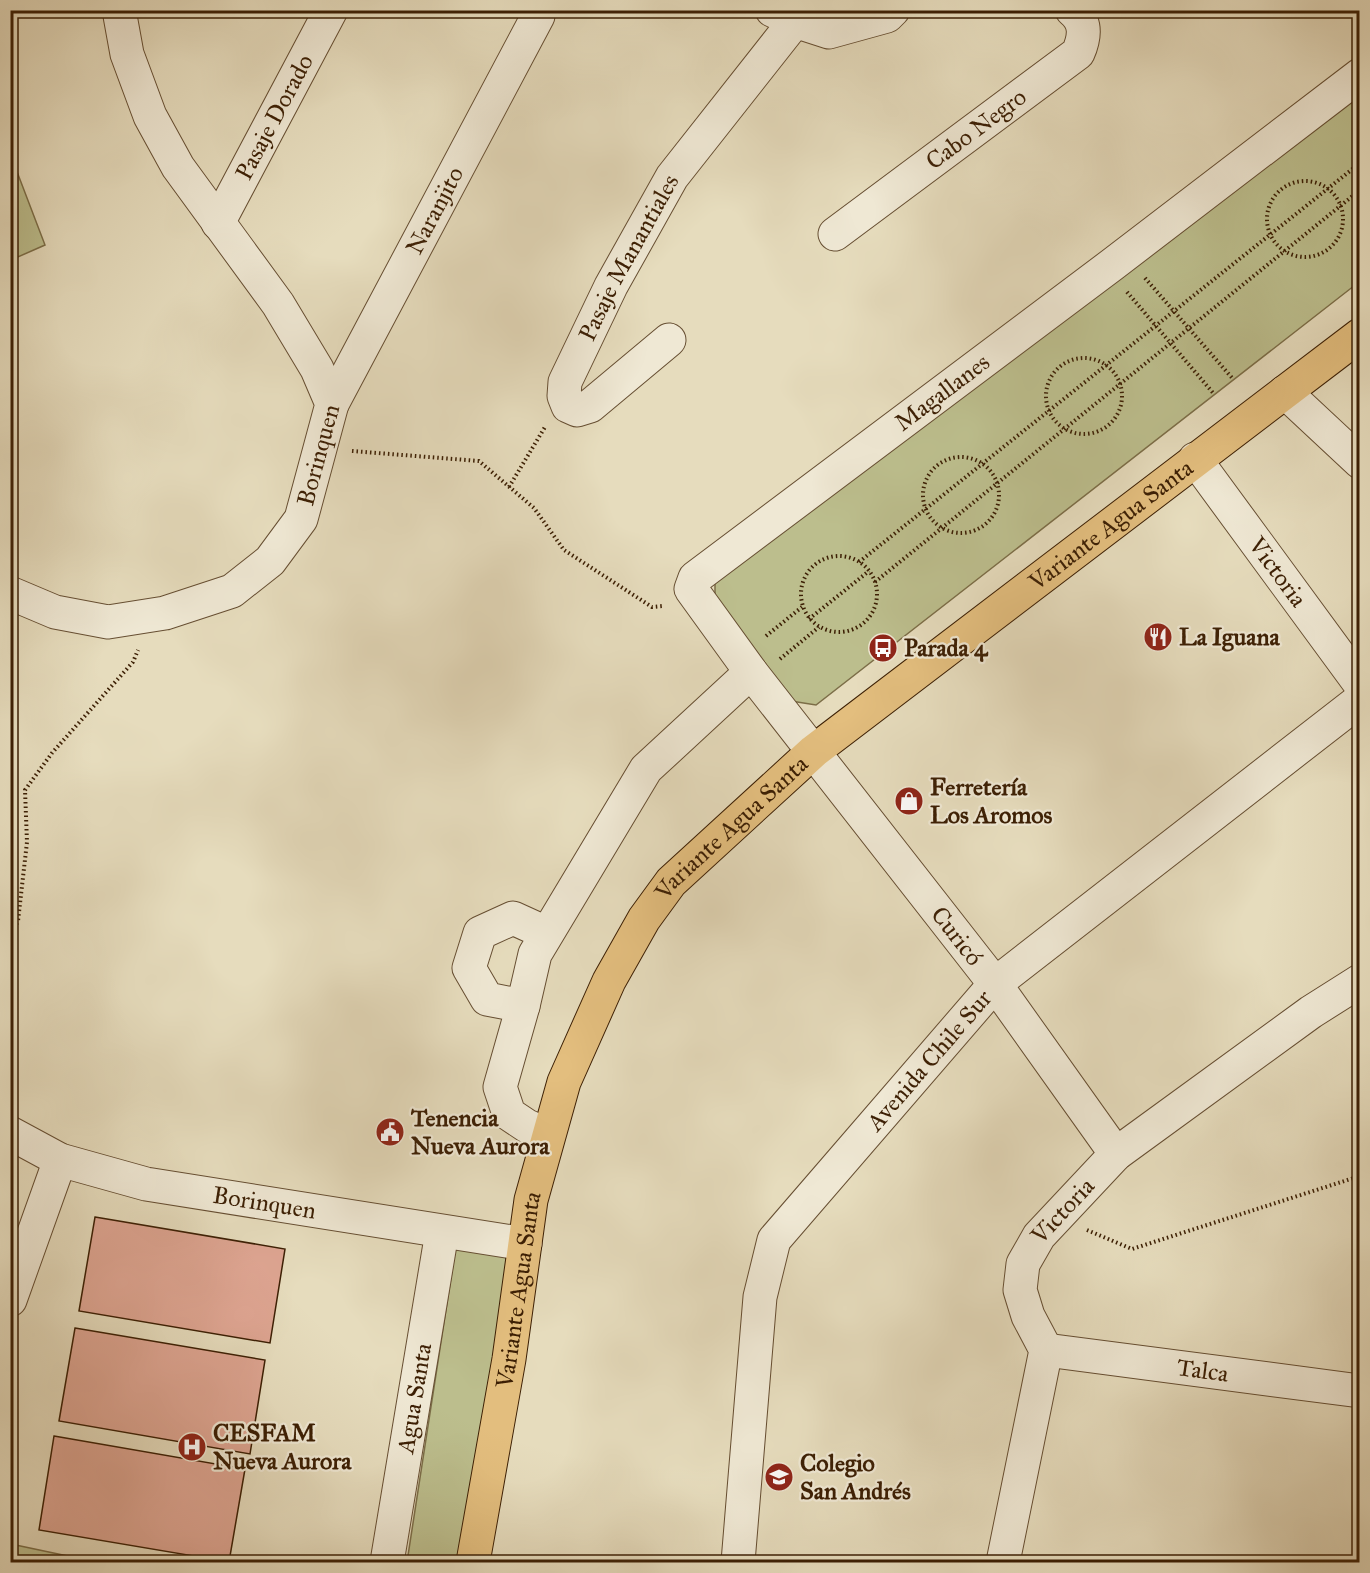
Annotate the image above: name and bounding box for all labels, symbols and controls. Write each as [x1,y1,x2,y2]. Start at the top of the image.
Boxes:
street label: Pasaje Dorado [229,49,320,185]
street label: Cabo Negro [920,82,1032,176]
street label: Naranjito [399,161,470,260]
street label: Pasaje Manantiales [572,169,685,346]
street label: Magallanes [889,347,996,438]
street label: Borinquen [290,401,346,509]
street label: Variante Agua Santa [1022,452,1200,597]
street label: Victoria [1242,530,1314,614]
restaurant icon: La Iguana [1142,621,1174,653]
place label: La Iguana [1179,622,1280,652]
bus stop icon: Parada 4 [867,632,899,664]
place label: Parada 4 [904,633,989,663]
street label: Variante Agua Santa [648,748,815,906]
place label: Ferretería Los Aromos [930,772,1053,830]
shop icon: Ferretería Los Aromos [893,785,925,817]
street label: Curicó [925,900,989,972]
street label: Avenida Chile Sur [859,984,998,1138]
place label: Tenencia Nueva Aurora [410,1103,550,1161]
public building icon: Tenencia Nueva Aurora [374,1116,406,1148]
street label: Victoria [1024,1171,1102,1251]
street label: Borinquen [211,1180,318,1226]
street label: Variante Agua Santa [489,1187,548,1392]
street label: Agua Santa [390,1340,438,1457]
street label: Talca [1175,1352,1231,1389]
place label: CESFAM Nueva Aurora [213,1418,352,1476]
hospital icon: CESFAM Nueva Aurora [176,1431,208,1463]
place label: Colegio San Andrés [800,1448,911,1506]
school or university icon: Colegio San Andrés [763,1461,795,1493]

